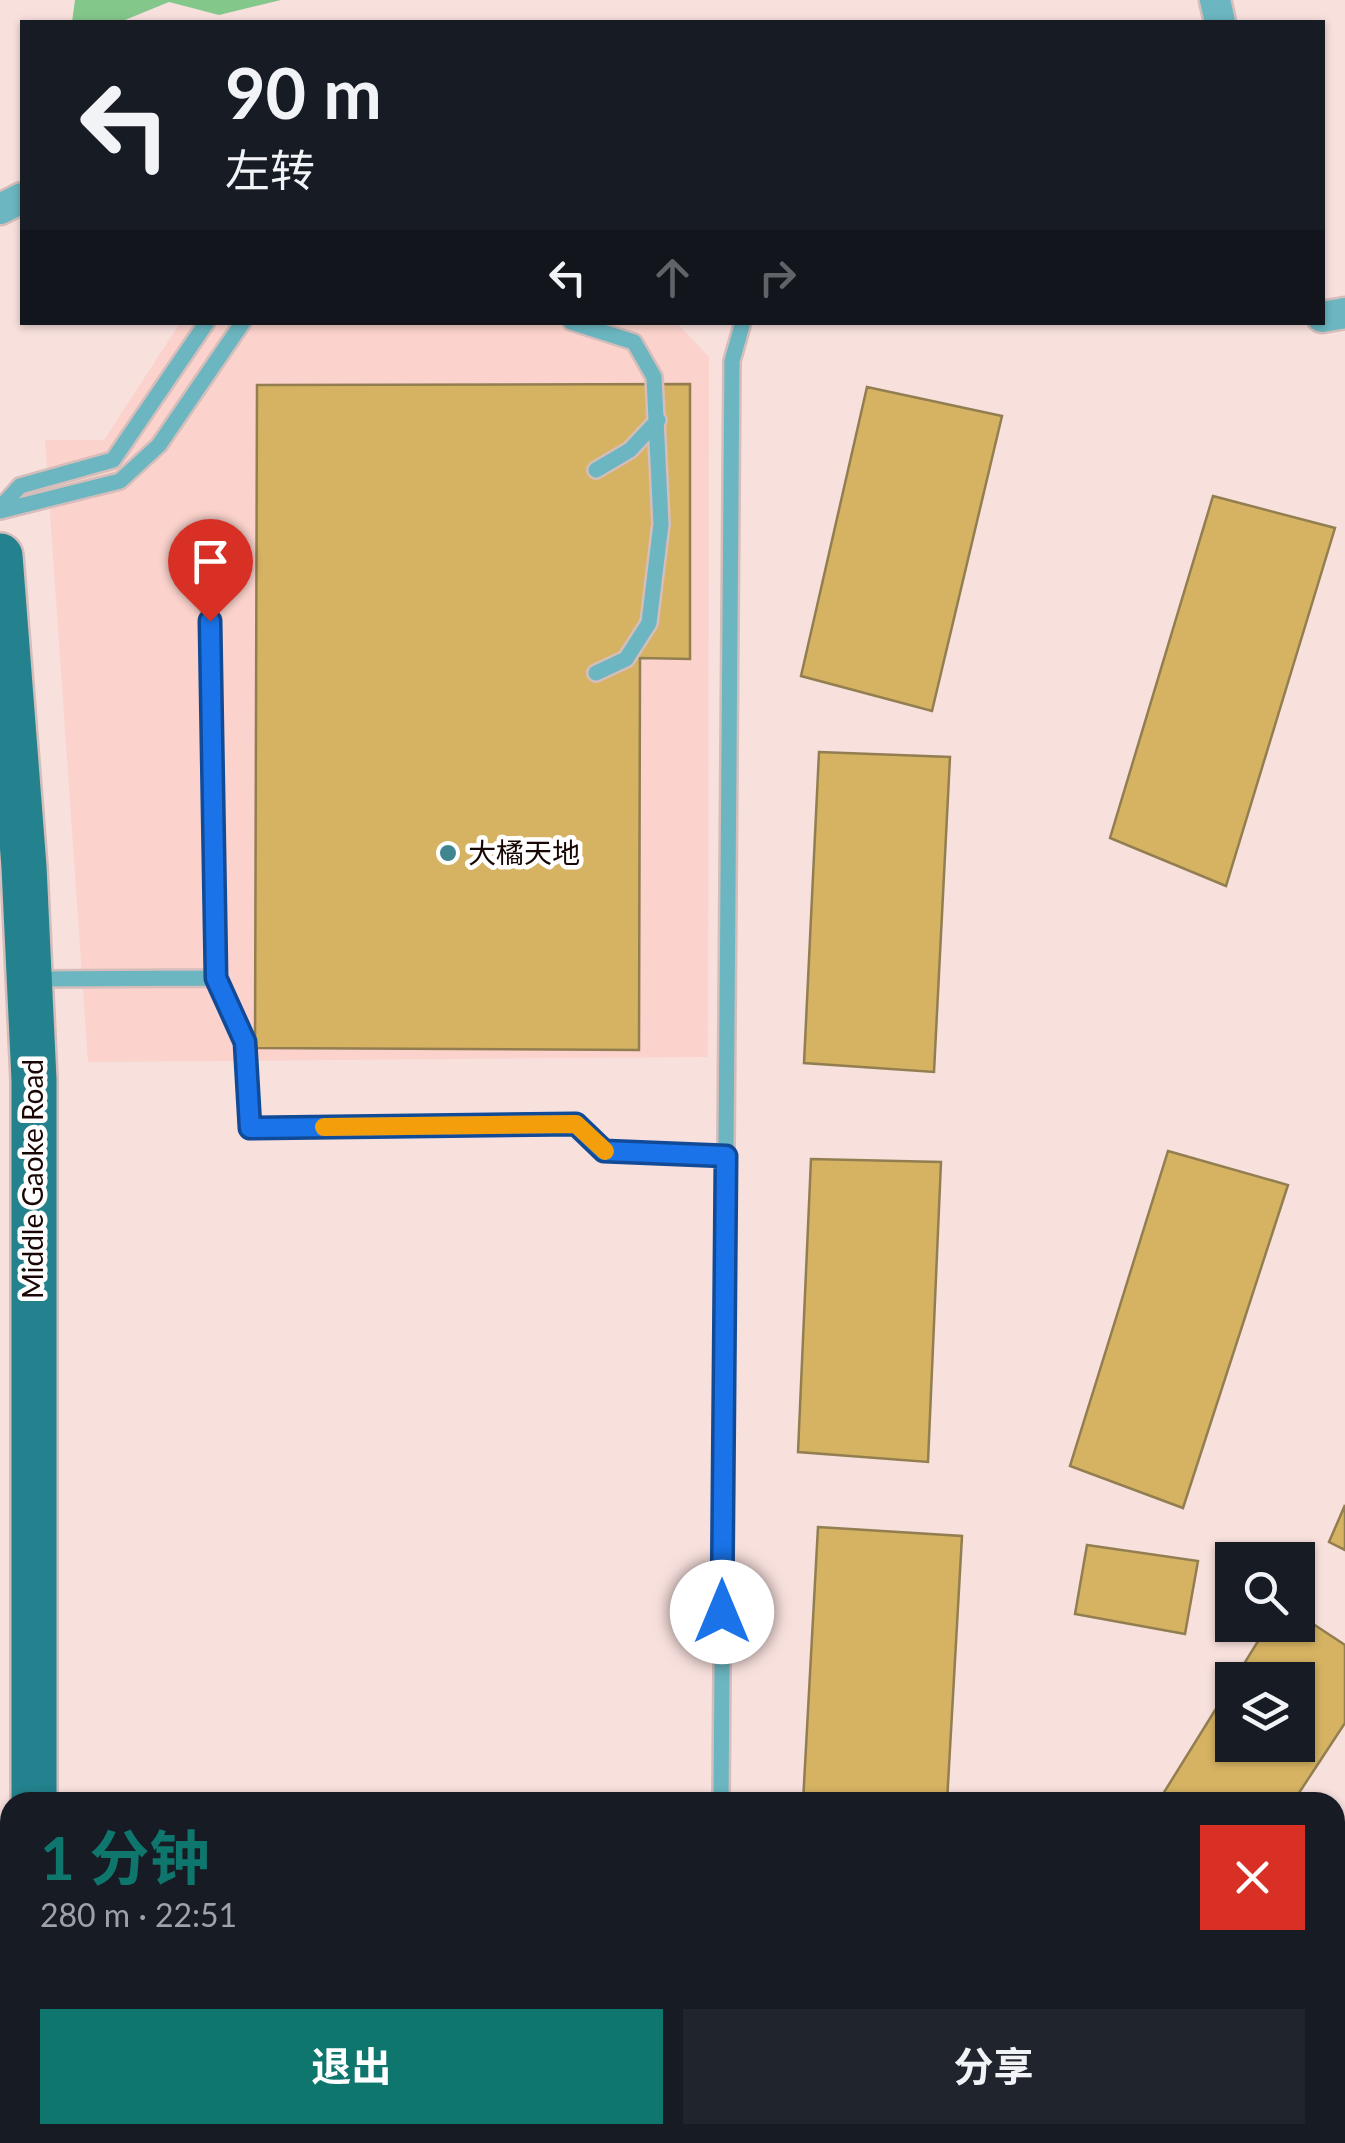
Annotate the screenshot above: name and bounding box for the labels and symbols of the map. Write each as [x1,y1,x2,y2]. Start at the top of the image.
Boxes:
pin [168,519,253,622]
place label: 大橘天地 [468,835,580,869]
marker: 大橘天地 [437,842,459,864]
street label: Middle Gaoke Road [15,1059,49,1299]
position arrow [670,1560,774,1664]

